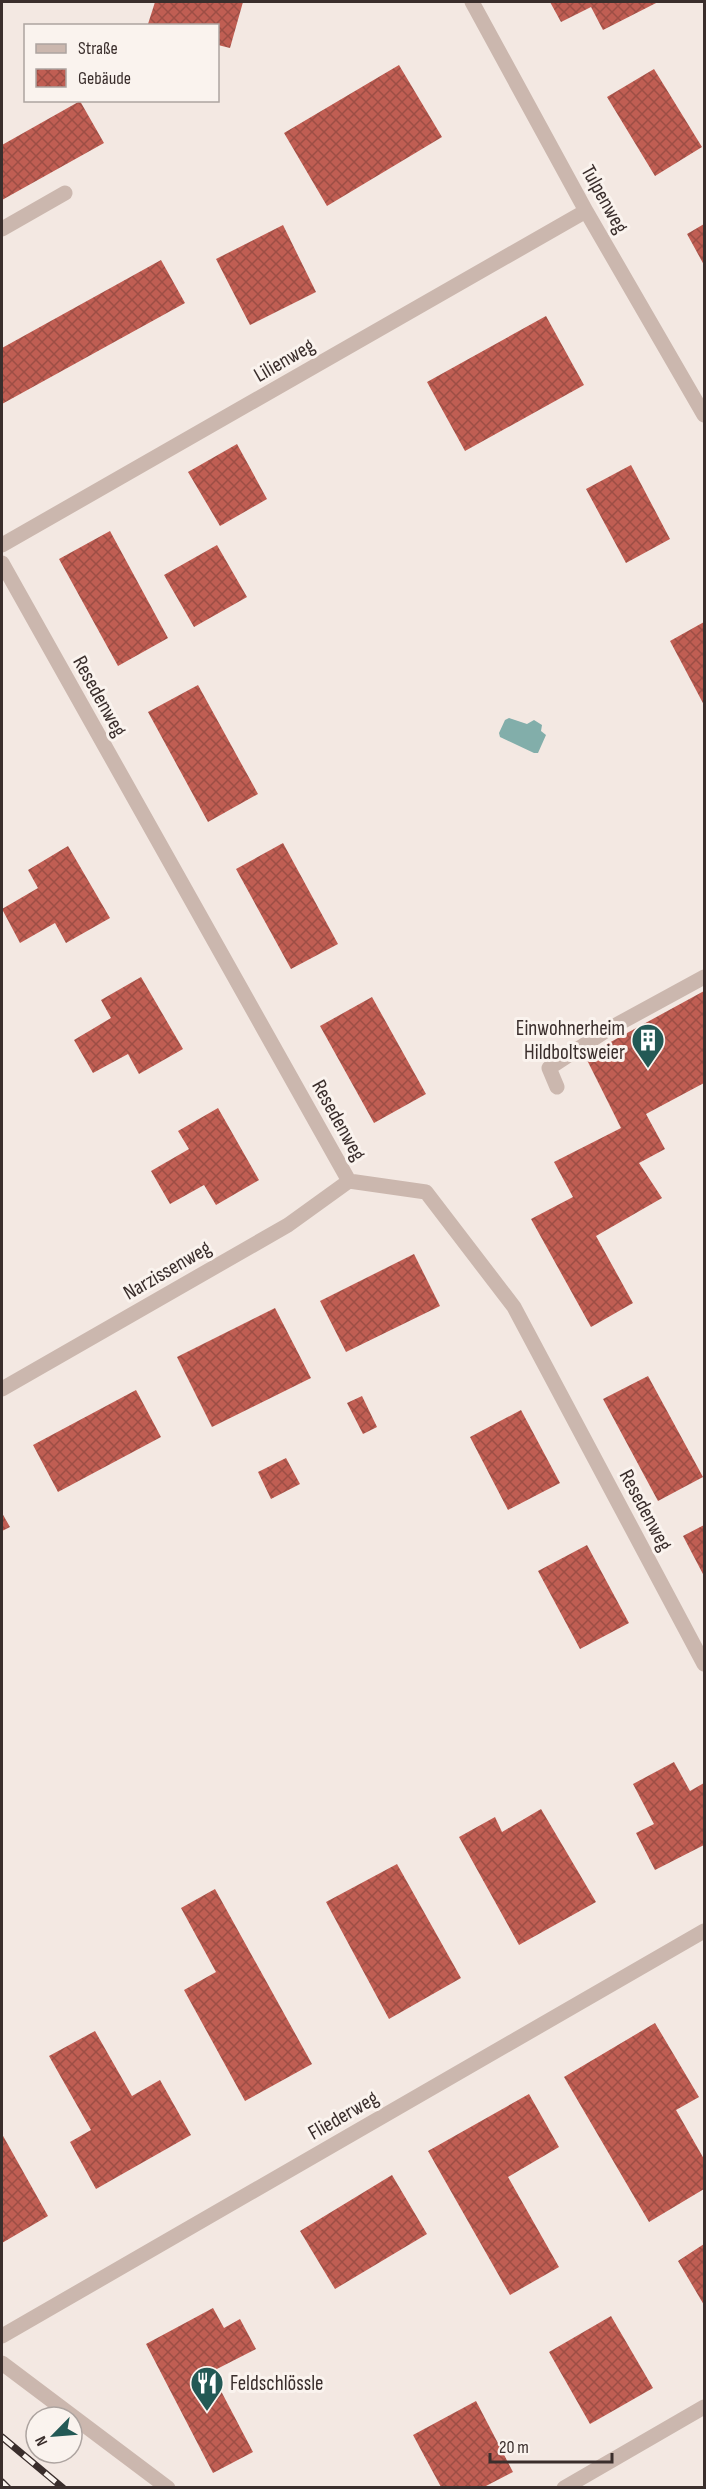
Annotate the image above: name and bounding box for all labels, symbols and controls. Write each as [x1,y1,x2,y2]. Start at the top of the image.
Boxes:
legend [24,24,219,102]
text: Straße [78,38,118,59]
text: Gebäude [78,68,131,89]
street label: Tulpenweg [576,161,634,238]
street label: Lilienweg [249,333,319,388]
street label: Resedenweg [67,651,132,741]
place label: Einwohnerheim Hildboltsweier [516,1016,625,1065]
building icon: Einwohnerheim Hildboltsweier [630,1022,666,1069]
street label: Resedenweg [306,1075,371,1165]
street label: Narzissenweg [119,1235,216,1306]
street label: Resedenweg [614,1465,677,1555]
street label: Fliederweg [304,2085,383,2145]
restaurant icon: Feldschlössle [189,2365,225,2412]
place label: Feldschlössle [230,2371,324,2396]
north arrow [24,2405,84,2465]
scale bar [490,2426,612,2464]
text: N [31,2433,52,2449]
text: 20 m [499,2437,529,2458]

